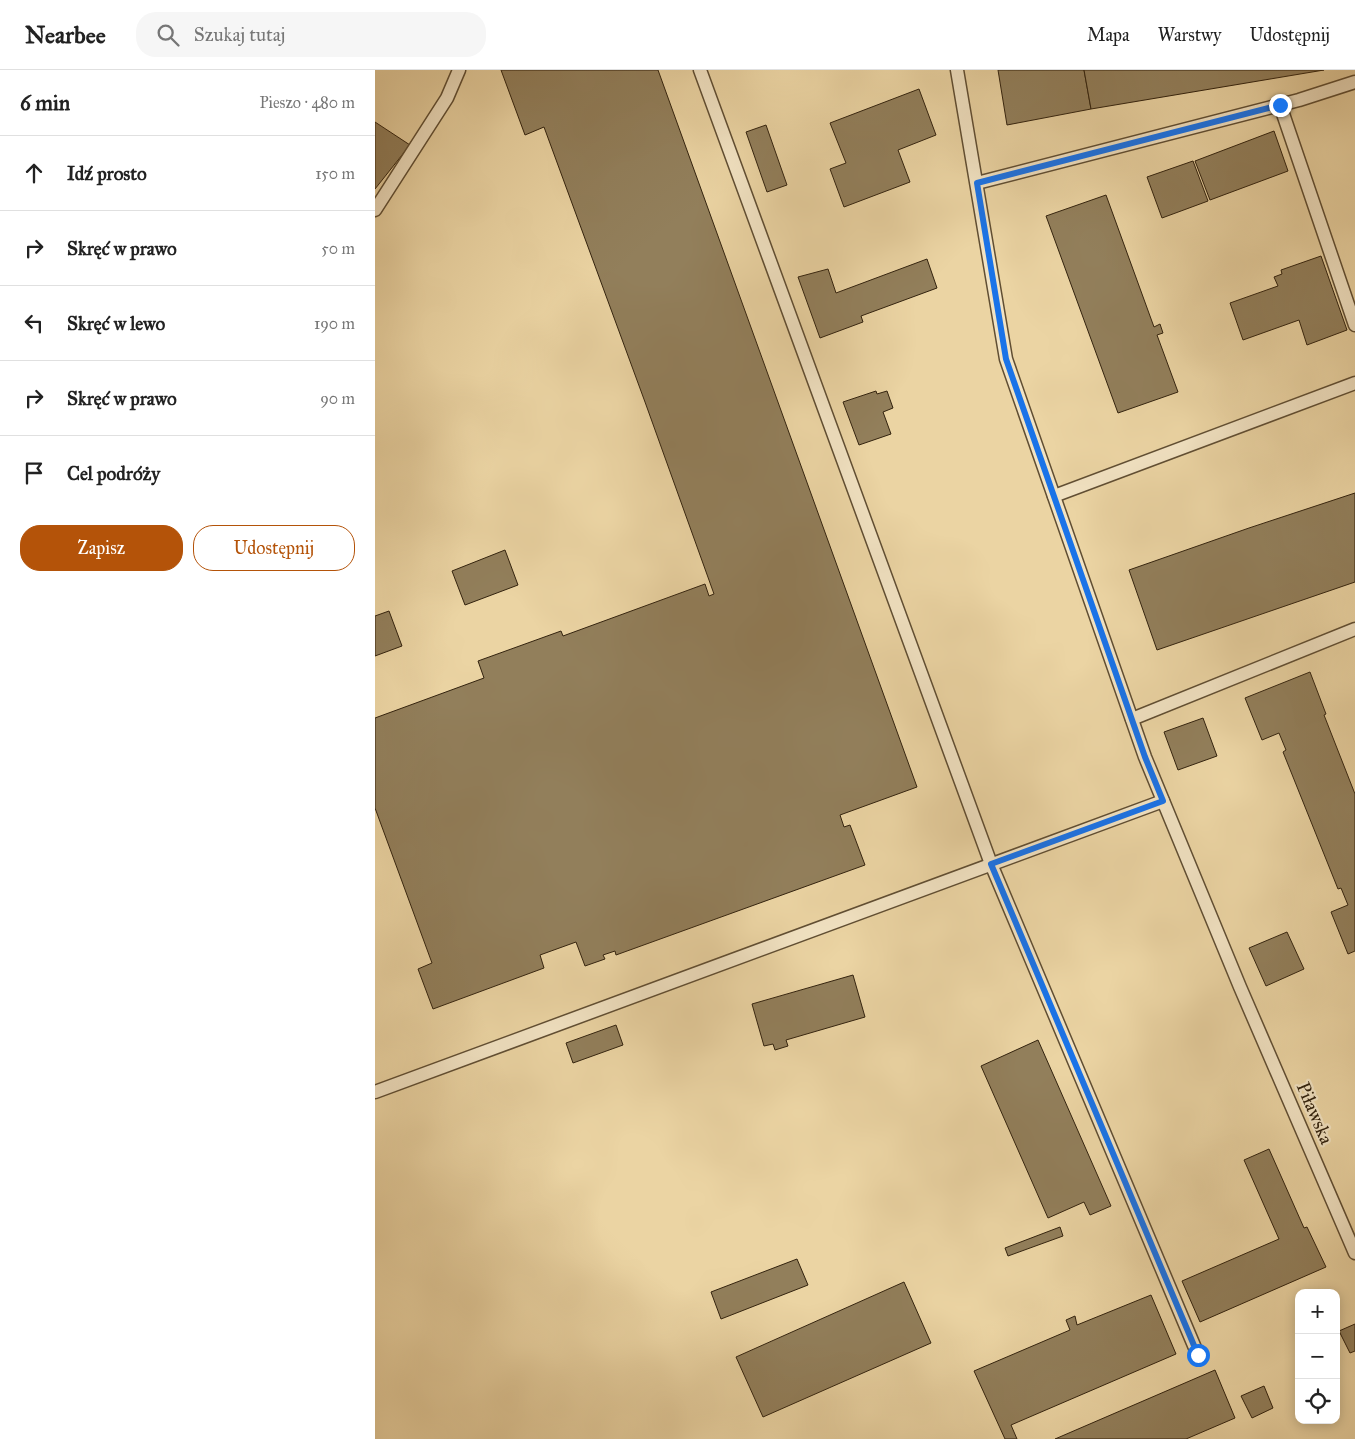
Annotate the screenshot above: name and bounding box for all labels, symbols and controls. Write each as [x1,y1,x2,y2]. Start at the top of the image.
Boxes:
search box [136,12,486,57]
text: Nearbee [25,20,106,50]
icon: search [154,21,182,49]
text: Szukaj tutaj [194,23,285,46]
text: Mapa [1087,24,1130,46]
text: Warstwy [1158,24,1221,46]
text: Udostępnij [1249,24,1330,46]
text: 6 min [20,90,70,116]
text: Pieszo · 480 m [259,93,355,112]
route end [1269,94,1292,117]
icon: ahead [20,159,48,187]
text: Idź prosto [67,162,147,185]
text: 150 m [315,164,355,183]
icon: right [20,234,48,262]
text: Skręć w prawo [67,237,177,260]
text: 50 m [321,239,355,258]
icon: left [20,309,48,337]
text: Skręć w lewo [67,312,165,335]
text: 190 m [314,314,355,333]
icon: right [20,384,48,412]
text: Skręć w prawo [67,387,177,410]
text: 90 m [320,389,355,408]
icon: arrive [20,459,48,487]
text: Cel podróży [67,462,160,485]
button: Zapisz [20,525,183,571]
button: Udostępnij [193,525,355,571]
street label: Piławska [1292,1078,1339,1148]
map controls [1295,1289,1340,1424]
button: + [1295,1289,1340,1334]
button: − [1295,1334,1340,1379]
route start [1187,1344,1210,1367]
button: locate [1295,1379,1340,1424]

